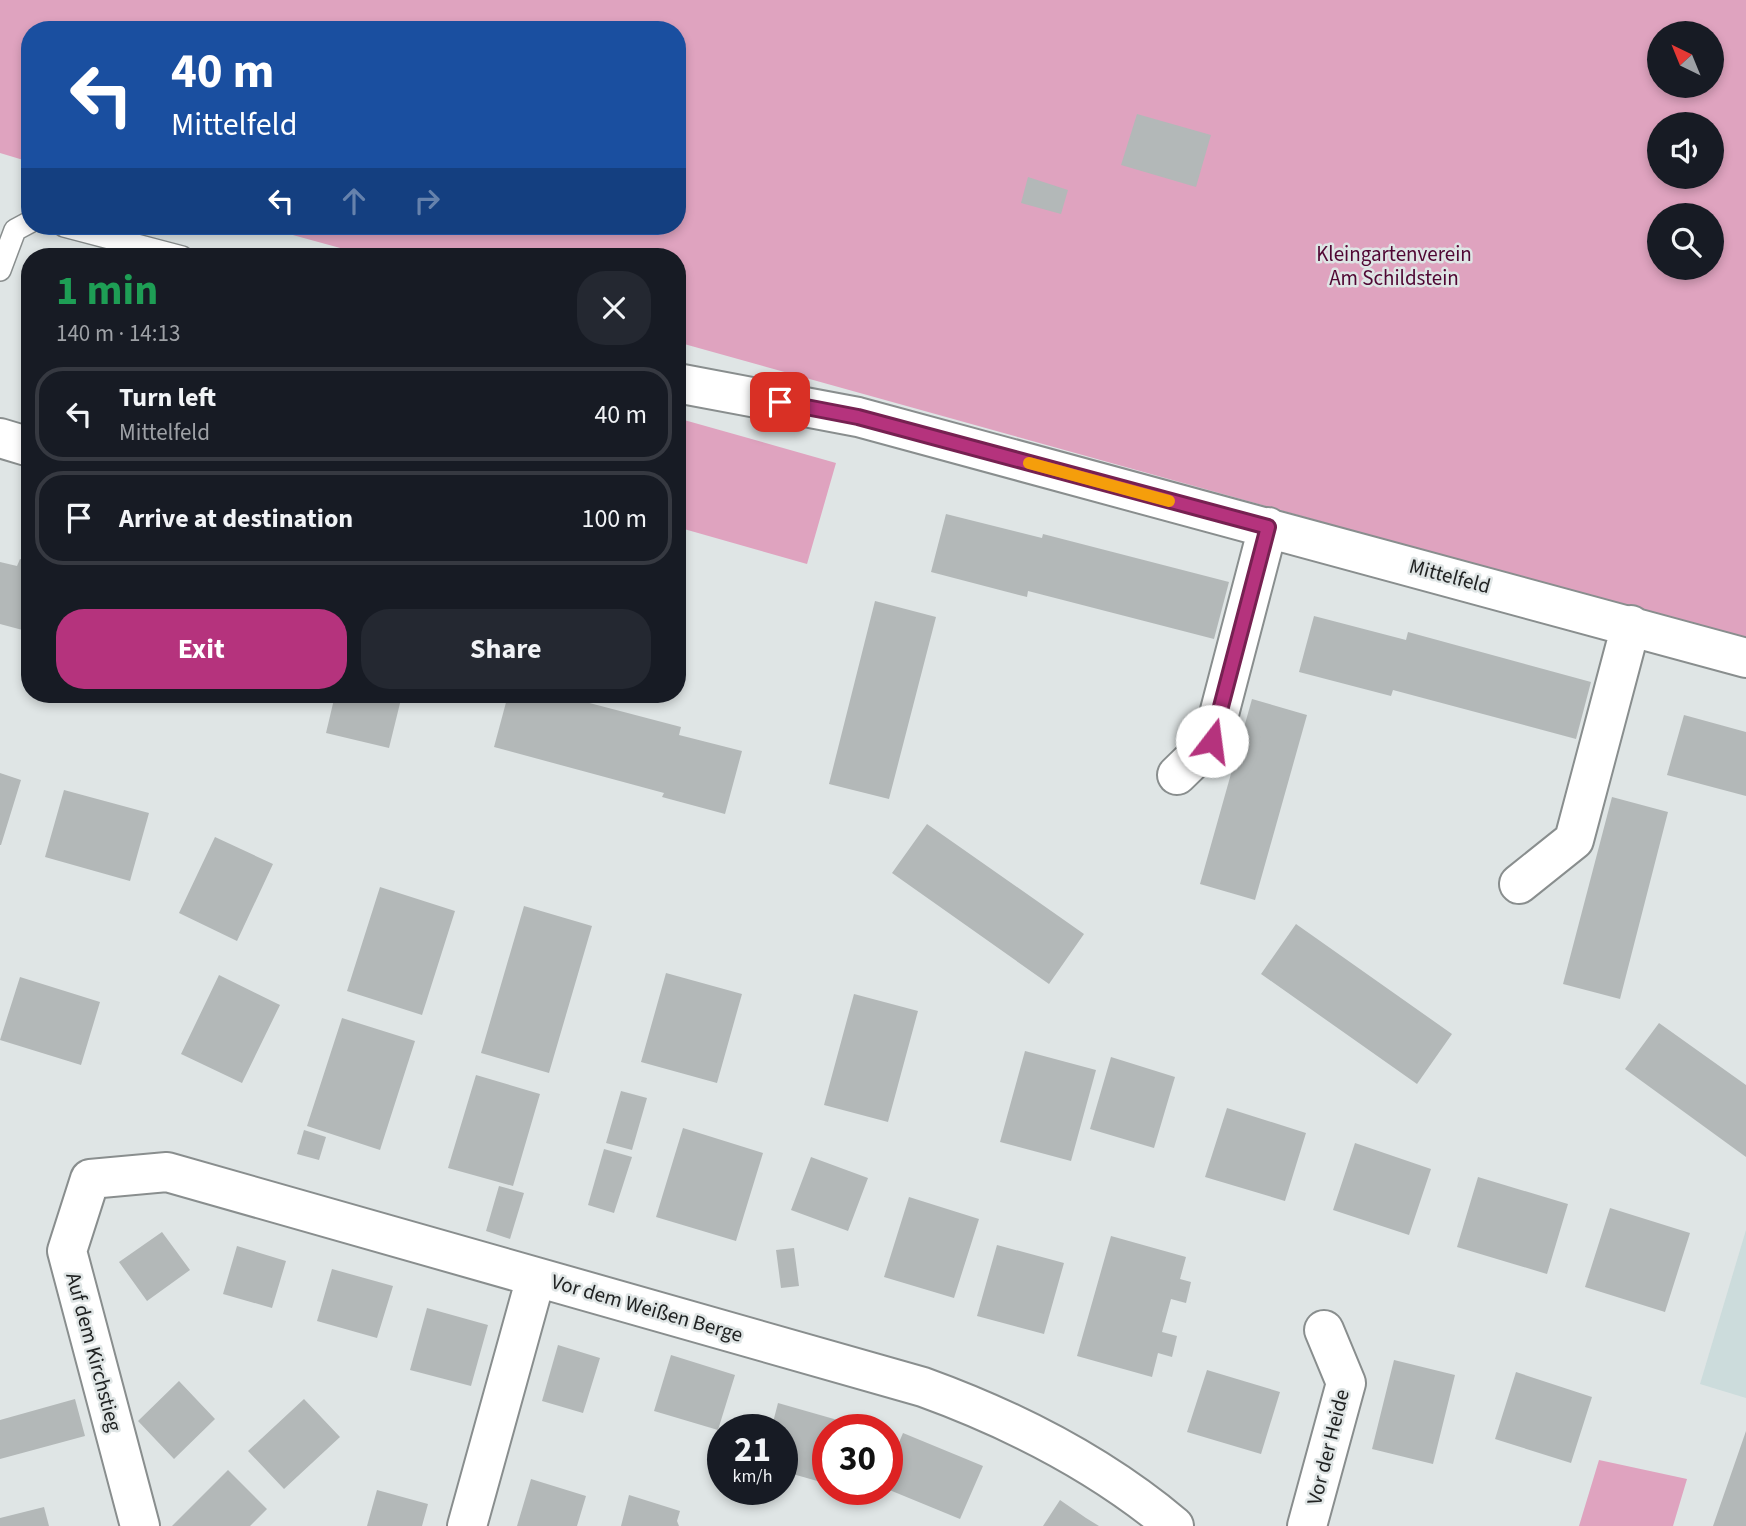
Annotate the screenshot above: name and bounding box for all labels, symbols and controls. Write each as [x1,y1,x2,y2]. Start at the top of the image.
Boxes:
north arrow [1647,21,1724,98]
map controls [1647,21,1724,280]
text: 40 m [171,37,275,107]
icon: left [56,49,147,140]
text: Mittelfeld [171,102,298,148]
button: sound [1647,112,1724,189]
icon: left [262,182,300,220]
icon: ahead [335,182,373,220]
icon: right [408,182,446,220]
button: search [1647,203,1724,280]
park label: Kleingartenverein Am Schildstein [1316,239,1472,293]
text: 1 min [56,261,158,321]
button: close [577,271,651,345]
text: 140 m · 14:13 [56,317,180,350]
pin [750,372,810,432]
text: Turn left [119,379,216,416]
icon: arrive [761,383,799,421]
icon: left [60,395,98,433]
text: 40 m [594,396,647,433]
text: Mittelfeld [119,416,210,449]
icon: arrive [60,499,98,537]
text: Arrive at destination [119,500,353,537]
text: 100 m [581,500,647,537]
street label: Mittelfeld [1406,551,1494,601]
button: Exit [56,609,347,689]
button: Share [361,609,651,689]
position arrow [1175,704,1249,778]
street label: Vor dem Weißen Berge [548,1266,746,1350]
street label: Auf dem Kirchstieg [58,1269,130,1435]
street label: Vor der Heide [1299,1386,1357,1508]
speed limit sign: 30 [812,1414,903,1505]
text: 21 [734,1425,771,1475]
text: km/h [733,1464,772,1489]

